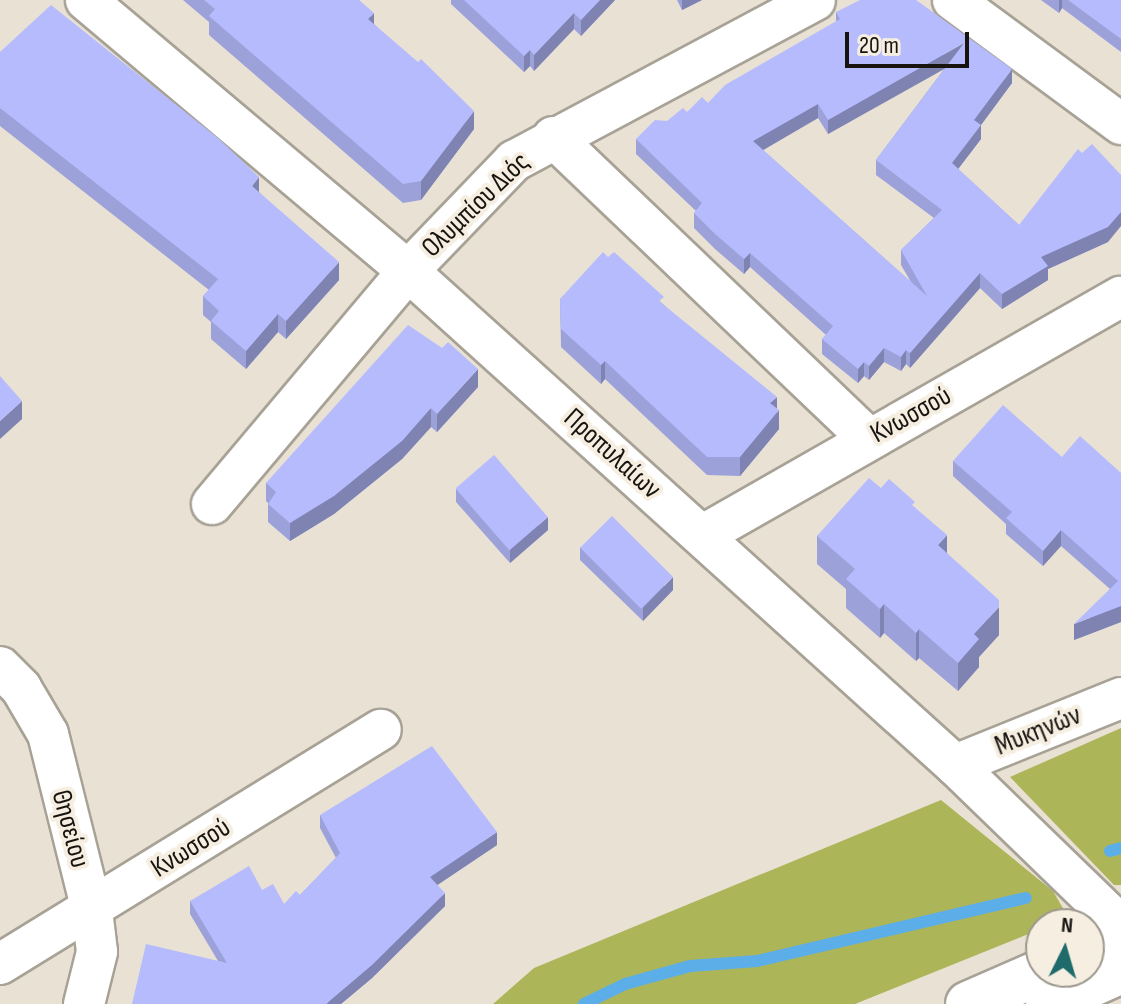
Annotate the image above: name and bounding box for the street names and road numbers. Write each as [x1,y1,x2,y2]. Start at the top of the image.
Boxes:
street label: Ολυμπίου Διός [415,145,537,265]
street label: Κνωσσού [865,379,957,451]
street label: Προπυλαίων [557,402,667,506]
street label: Μυκηνών [990,699,1086,763]
street label: Θησείου [44,786,96,872]
street label: Κνωσσού [145,811,237,885]

